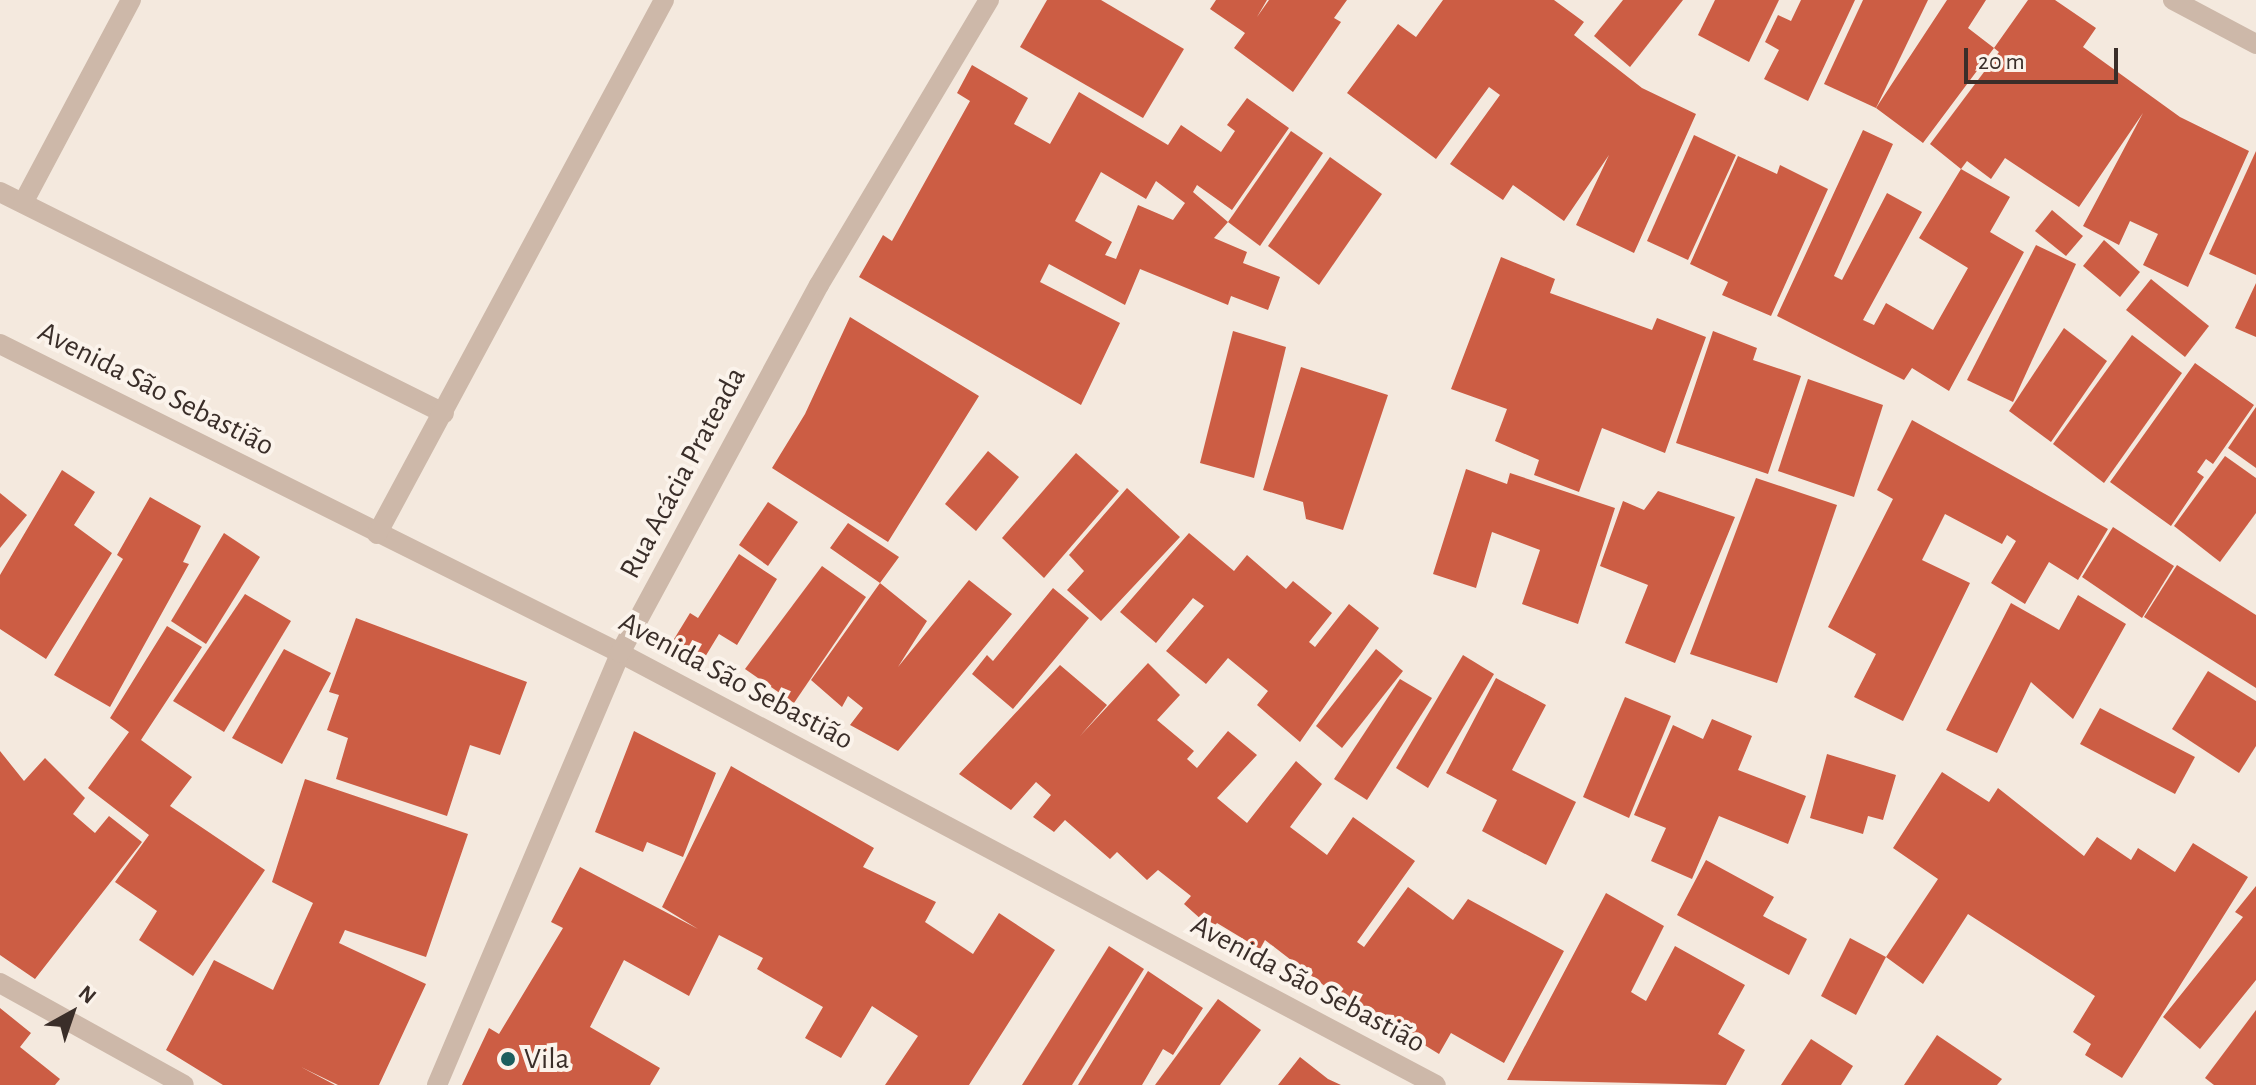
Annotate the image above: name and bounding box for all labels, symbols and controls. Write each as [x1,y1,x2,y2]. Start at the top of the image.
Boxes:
scale bar [1968,32,2122,82]
text: 20 m [1978,50,2025,74]
street label: Avenida São Sebastião [32,314,280,464]
street label: Rua Acácia Prateada [612,361,754,585]
street label: Avenida São Sebastião [613,604,859,758]
street label: Avenida São Sebastião [1185,907,1431,1061]
north arrow [32,973,112,1053]
text: N [74,981,100,1008]
place label: Vila [524,1041,569,1077]
marker: Vila [499,1050,517,1068]

